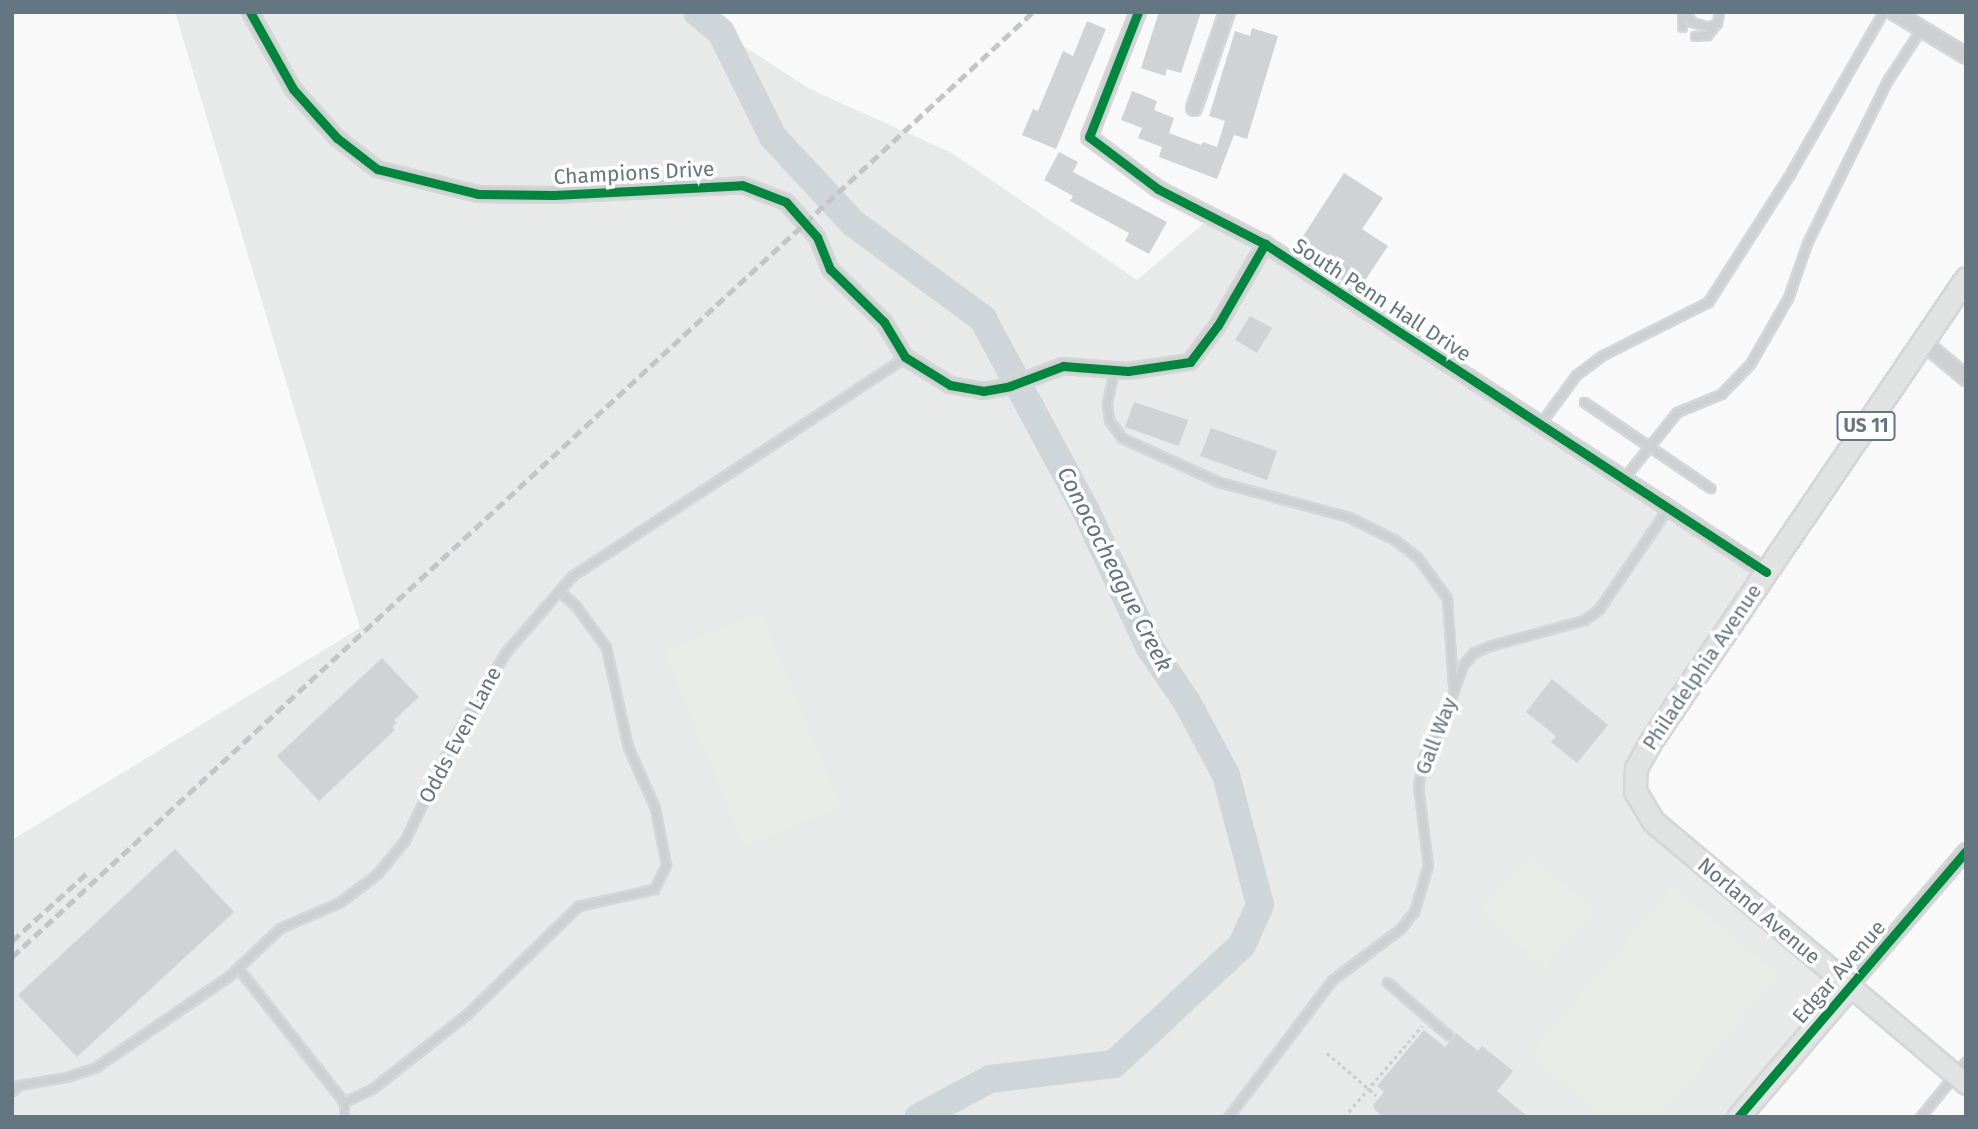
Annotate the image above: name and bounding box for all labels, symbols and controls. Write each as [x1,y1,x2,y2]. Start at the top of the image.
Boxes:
street label: Champions Drive [553,156,715,190]
street label: South Penn Hall Drive [1288,233,1476,367]
road number: US 11 [1836,410,1896,442]
water label: Conococheague Creek [1051,462,1179,676]
street label: Philadelphia Avenue [1637,579,1767,755]
street label: Odds Even Lane [413,663,507,807]
street label: Gall Way [1410,694,1462,778]
street label: Norland Avenue [1693,852,1825,970]
street label: Edgar Avenue [1787,915,1891,1029]

